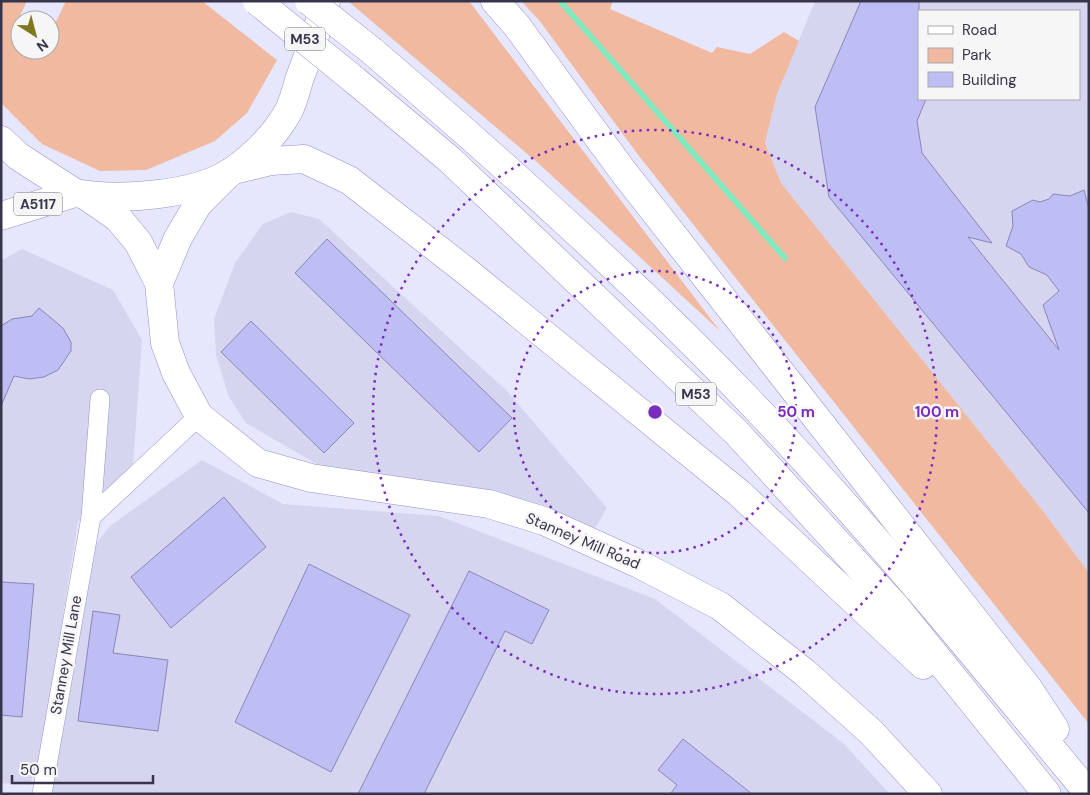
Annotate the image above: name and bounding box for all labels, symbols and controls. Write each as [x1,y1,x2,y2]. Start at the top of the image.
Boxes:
north arrow [10,10,60,60]
legend [918,10,1080,100]
text: Road [962,20,997,40]
road number: M53 [285,28,325,50]
text: N [33,35,52,56]
text: Park [962,45,992,65]
text: Building [962,70,1017,90]
road number: A5117 [14,192,62,215]
road number: M53 [676,382,716,406]
text: 50 m [777,402,815,422]
text: 100 m [915,402,959,422]
centre of rings [646,403,664,421]
street label: Stanney Mill Road [523,508,643,574]
street label: Stanney Mill Lane [46,594,86,716]
scale bar [12,752,154,784]
text: 50 m [20,760,57,780]

